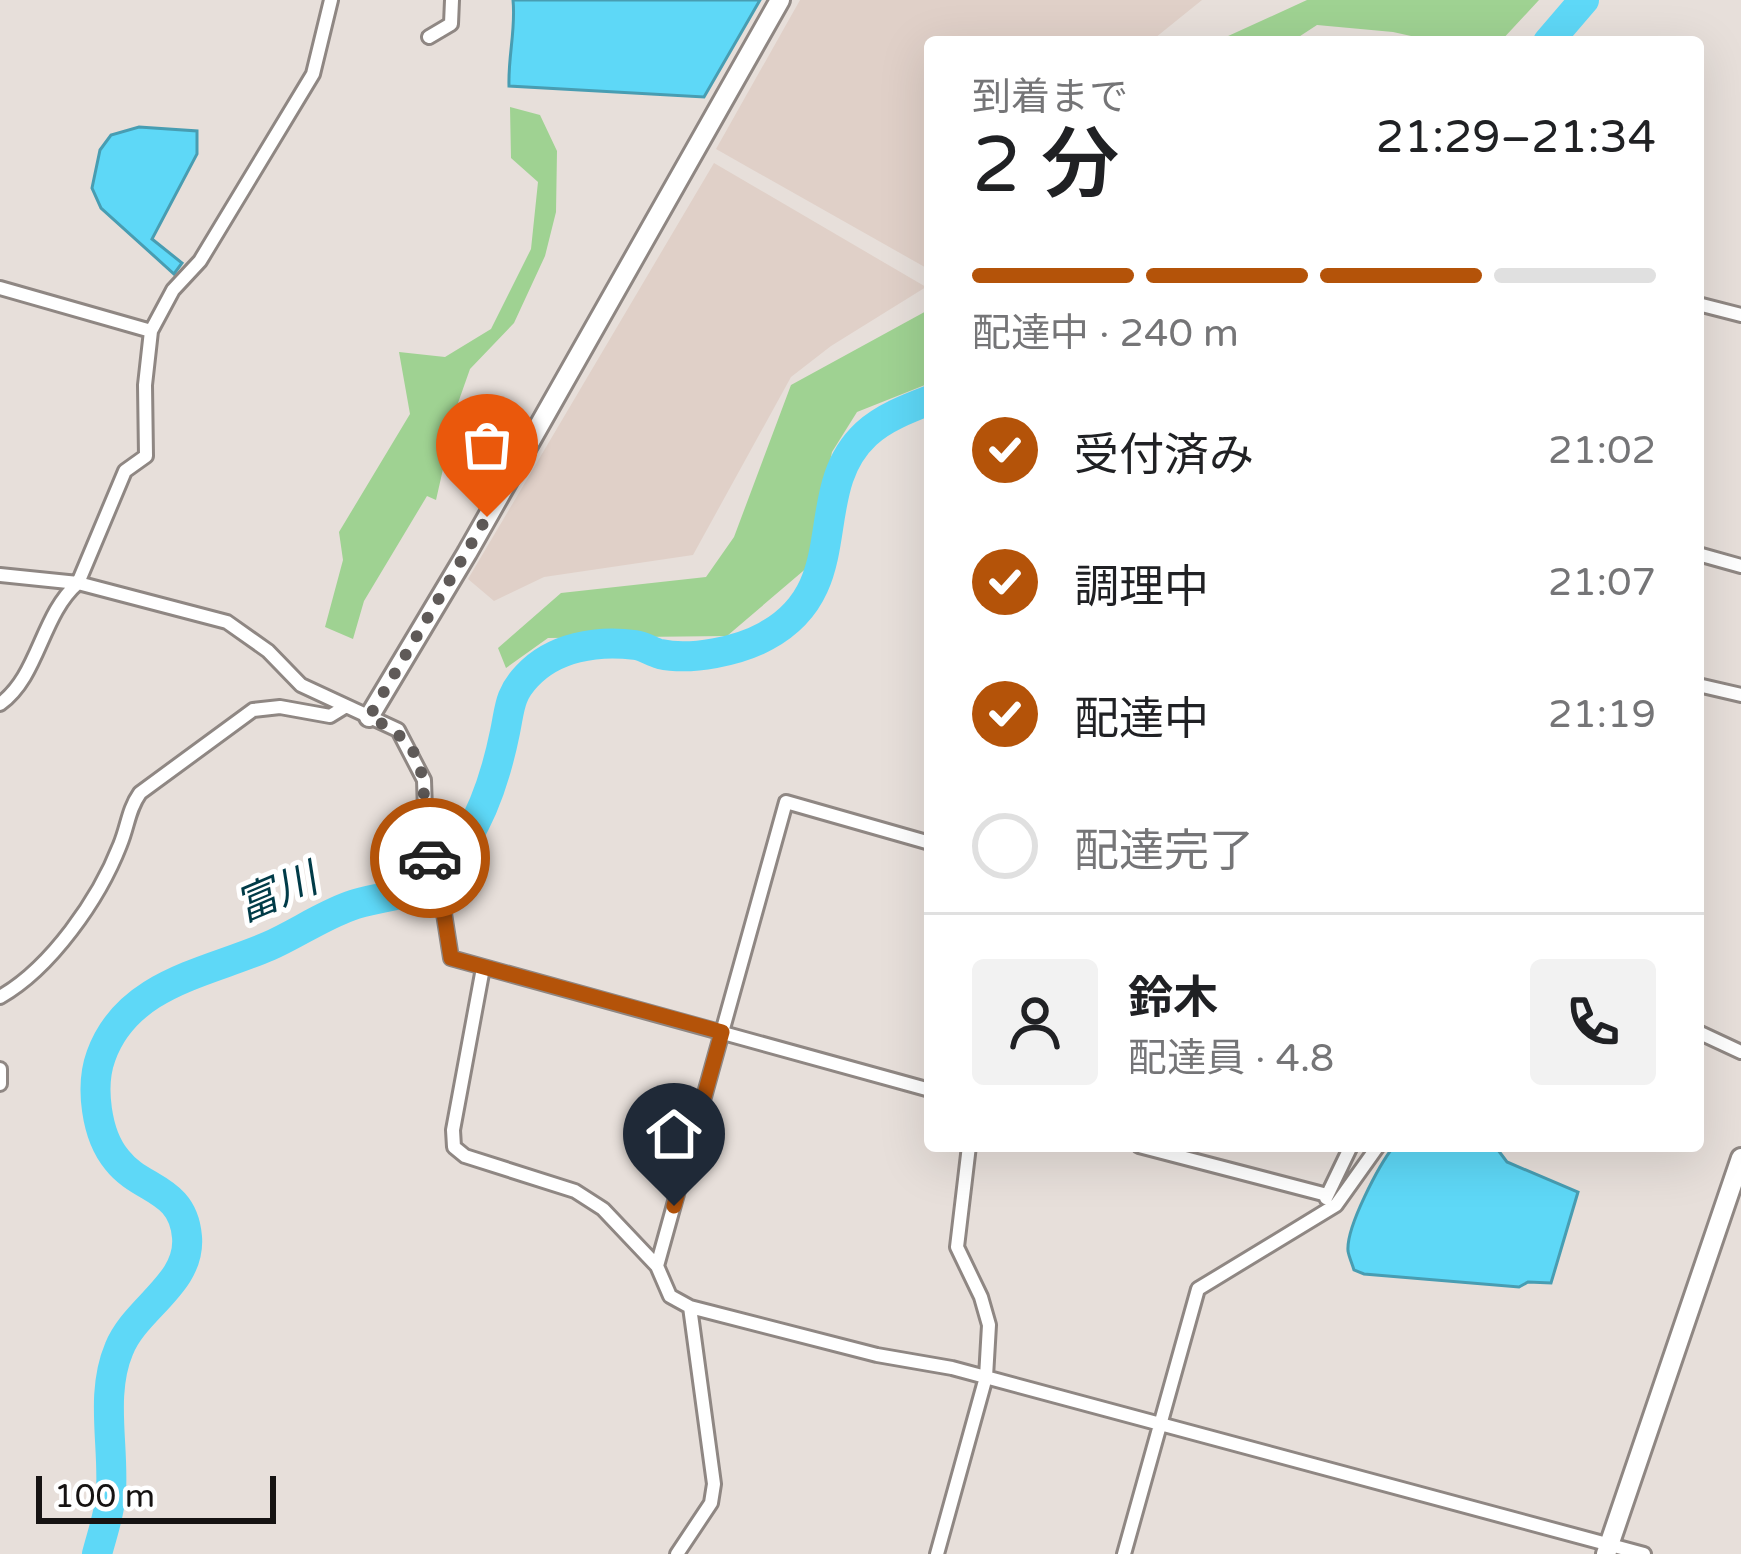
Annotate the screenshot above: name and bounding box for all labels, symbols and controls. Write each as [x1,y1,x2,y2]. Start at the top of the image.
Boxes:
text: 到着まで [972,74,1128,121]
text: 21:29–21:34 [1376,111,1656,165]
text: 2 分 [972,119,1119,213]
text: 配達中 · 240 m [972,310,1239,357]
pin [436,394,538,517]
icon: bag [454,412,520,478]
icon: check [972,417,1038,483]
text: 21:02 [1548,427,1656,474]
text: 受付済み [1074,429,1254,483]
icon: check [972,549,1038,615]
text: 21:07 [1548,559,1656,606]
text: 調理中 [1074,561,1209,615]
icon: check [972,681,1038,747]
text: 21:19 [1548,691,1656,738]
text: 配達中 [1074,693,1209,747]
courier [370,798,490,918]
icon: car [397,825,463,891]
text: 配達完了 [1074,825,1254,879]
water label: 富川 [228,852,329,933]
button: person [972,959,1098,1085]
button: phone [1530,959,1656,1085]
text: 鈴木 [1128,972,1218,1026]
text: 配達員 · 4.8 [1128,1035,1334,1082]
pin [623,1083,725,1206]
icon: home [641,1101,707,1167]
scale bar [36,1470,276,1523]
text: 100 m [54,1477,155,1516]

